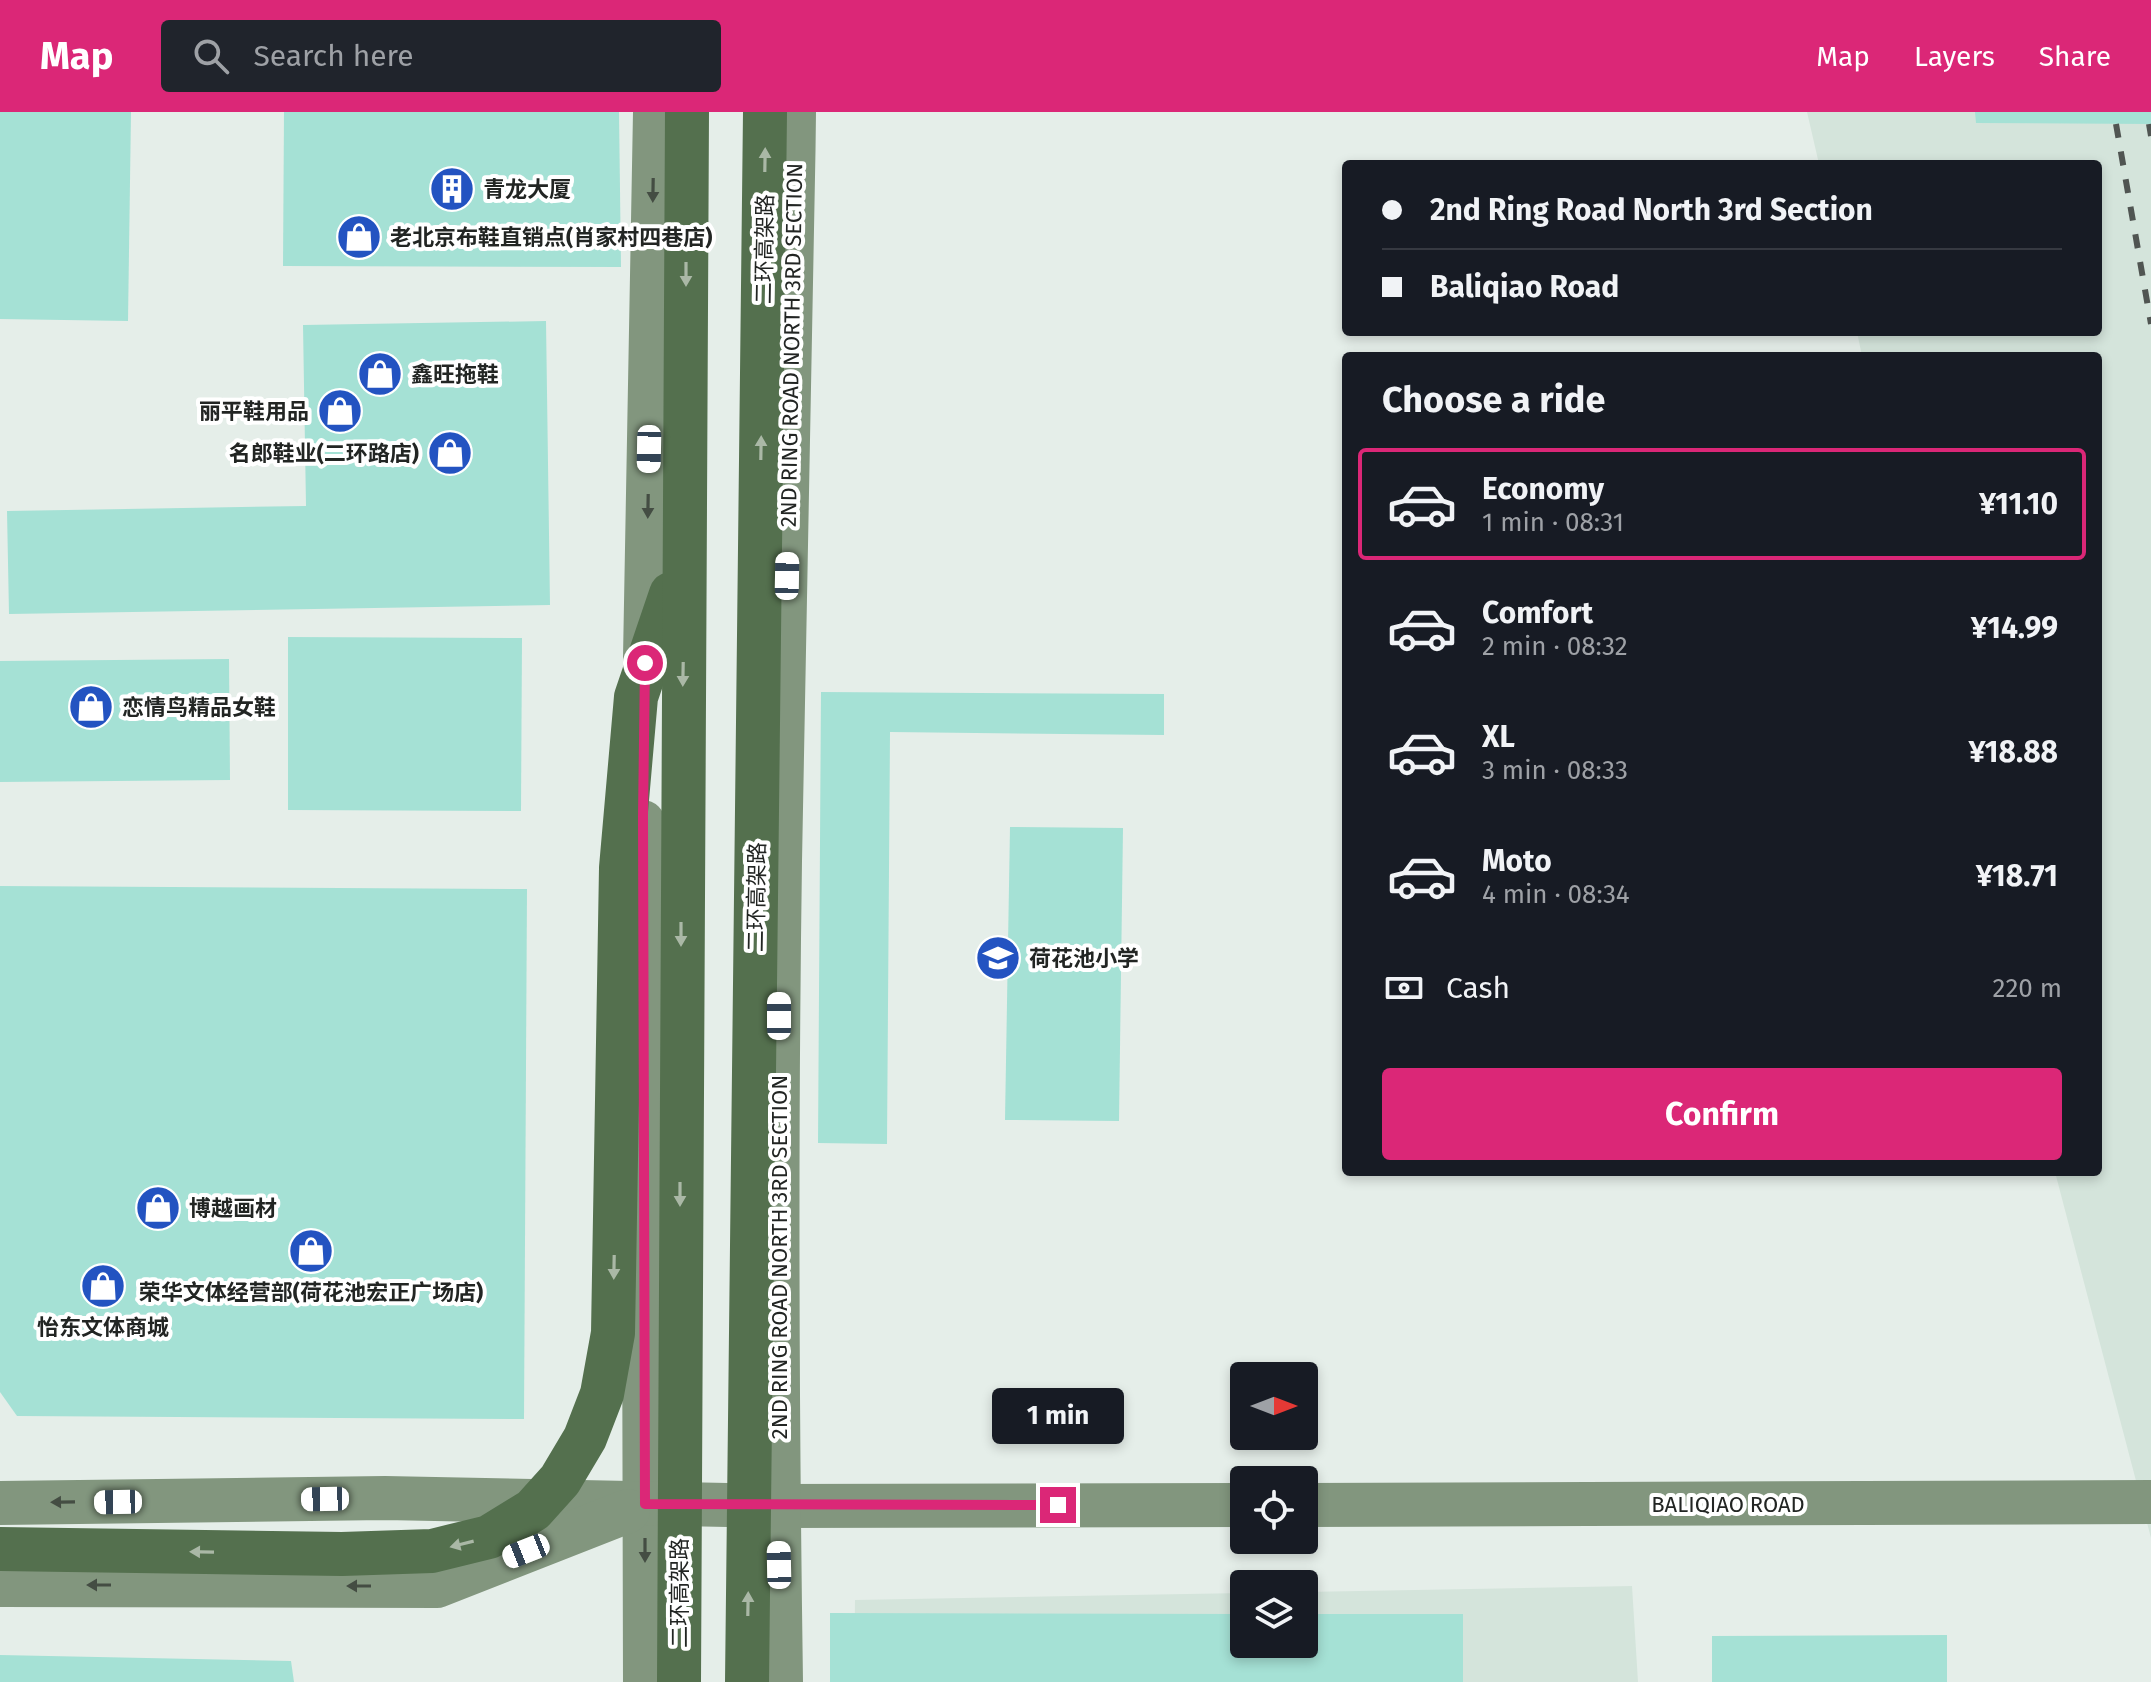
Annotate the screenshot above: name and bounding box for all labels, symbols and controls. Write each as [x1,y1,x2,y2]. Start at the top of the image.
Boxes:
search box [161,20,721,92]
text: Map [40,33,113,79]
icon: search [189,34,233,78]
text: Search here [253,38,414,74]
text: Map [1816,40,1870,73]
text: Layers [1914,40,1995,73]
text: Share [2039,40,2111,73]
one-way arrow [759,147,771,172]
street label: 2ND RING ROAD NORTH 3RD SECTION [775,163,808,527]
building icon: 青龙大厦 [428,165,476,213]
place label: 青龙大厦 [483,176,571,203]
one-way arrow [647,178,660,203]
text: 2nd Ring Road North 3rd Section [1430,192,1873,228]
street label: 二环高架路 [750,194,779,304]
shop icon: 老北京布鞋直销点(肖家村四巷店) [335,213,383,261]
place label: 老北京布鞋直销点(肖家村四巷店) [390,224,712,251]
one-way arrow [680,262,692,287]
text: Baliqiao Road [1430,269,1619,305]
shop icon: 鑫旺拖鞋 [356,350,404,398]
place label: 鑫旺拖鞋 [411,361,499,388]
text: Choose a ride [1382,378,1605,422]
shop icon: 丽平鞋用品 [316,387,364,435]
place label: 丽平鞋用品 [199,398,309,425]
car [637,425,661,473]
shop icon: 名郎鞋业(二环路店) [426,429,474,477]
one-way arrow [755,435,768,460]
place label: 名郎鞋业(二环路店) [229,440,419,467]
icon: car [1386,468,1458,540]
text: Economy [1482,471,1604,507]
text: ¥11.10 [1979,486,2058,522]
one-way arrow [642,494,654,519]
text: 1 min · 08:31 [1482,507,1624,538]
car [775,552,799,600]
icon: car [1386,592,1458,664]
text: Comfort [1482,595,1593,631]
text: ¥14.99 [1971,610,2058,646]
text: 2 min · 08:32 [1482,631,1628,662]
route start [627,645,663,681]
one-way arrow [677,662,689,687]
shop icon: 恋情鸟精品女鞋 [67,683,115,731]
place label: 恋情鸟精品女鞋 [122,694,276,721]
icon: car [1386,716,1458,788]
text: XL [1482,719,1515,755]
text: ¥18.88 [1968,734,2058,770]
text: 3 min · 08:33 [1482,755,1628,786]
icon: car [1386,840,1458,912]
street label: 二环高架路 [742,842,771,952]
text: Moto [1482,843,1552,879]
text: ¥18.71 [1976,858,2058,894]
text: 4 min · 08:34 [1482,879,1630,910]
one-way arrow [675,922,687,947]
school or university icon: 荷花池小学 [974,934,1022,982]
place label: 荷花池小学 [1029,945,1139,972]
icon: cash [1382,966,1426,1010]
text: Cash [1446,970,1510,1006]
text: 220 m [1993,973,2062,1004]
car [767,992,791,1040]
button: Confirm [1382,1068,2062,1160]
street label: 2ND RING ROAD NORTH 3RD SECTION [766,1075,793,1439]
one-way arrow [674,1182,686,1207]
shop icon: 博越画材 [134,1184,182,1232]
place label: 博越画材 [189,1195,277,1222]
shop icon: 荣华文体经营部(荷花池宏正广场店) [287,1227,335,1275]
one-way arrow [608,1255,620,1280]
shop icon: 怡东文体商城 [79,1262,127,1310]
place label: 荣华文体经营部(荷花池宏正广场店) [139,1279,483,1306]
place label: 怡东文体商城 [37,1314,169,1341]
north arrow [1230,1362,1318,1450]
map controls [1230,1362,1318,1658]
callout: 1 min [992,1389,1124,1445]
text: 1 min [1027,1400,1089,1431]
button: locate [1230,1466,1318,1554]
car [301,1487,349,1511]
route end [1040,1487,1076,1523]
car [94,1490,142,1514]
street label: BALIQIAO ROAD [1651,1491,1805,1518]
one-way arrow [50,1496,75,1509]
car [499,1531,553,1571]
one-way arrow [449,1538,474,1550]
one-way arrow [639,1538,651,1563]
street label: 二环高架路 [666,1538,693,1648]
car [767,1541,791,1589]
one-way arrow [189,1546,214,1558]
button: layers [1230,1570,1318,1658]
one-way arrow [86,1579,111,1591]
one-way arrow [346,1580,371,1592]
one-way arrow [742,1591,754,1616]

